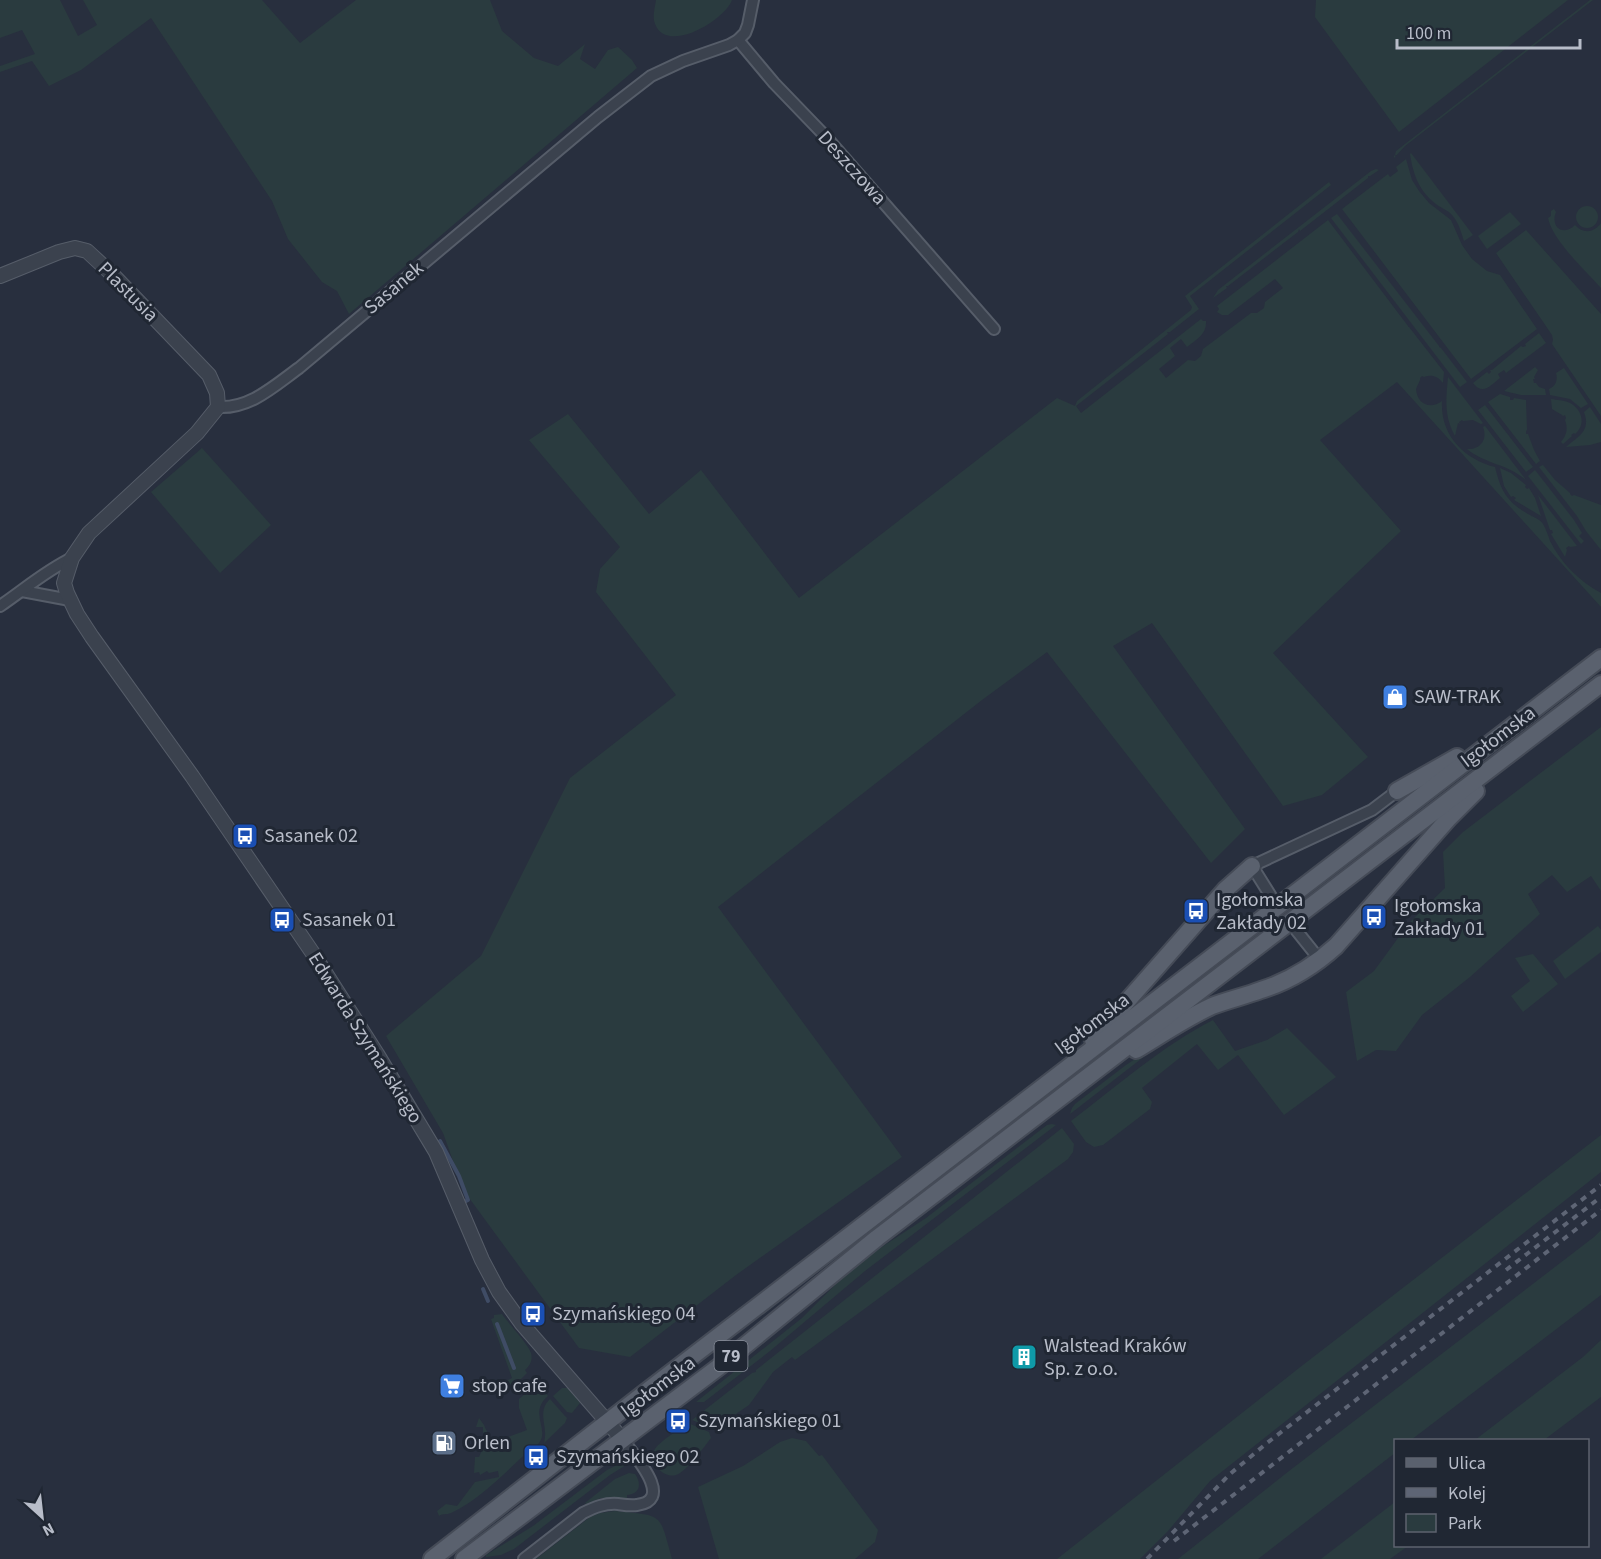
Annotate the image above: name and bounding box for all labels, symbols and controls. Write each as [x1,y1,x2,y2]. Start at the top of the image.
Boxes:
scale bar [1397,12,1580,50]
text: 100 m [1406,21,1451,46]
street label: Deszczowa [811,125,893,211]
street label: Plastusia [91,255,165,329]
street label: Sasanek [358,255,430,321]
shop icon: SAW-TRAK [1380,682,1410,712]
place label: SAW-TRAK [1414,683,1501,711]
street label: Igołomska [1455,700,1541,774]
bus stop icon: Sasanek 02 [230,821,260,851]
place label: Sasanek 02 [264,822,358,850]
place label: Igołomska Zakłady 02 [1216,886,1307,937]
place label: Igołomska Zakłady 01 [1394,892,1485,943]
bus stop icon: Igołomska Zakłady 02 [1181,896,1211,926]
bus stop icon: Igołomska Zakłady 01 [1359,902,1389,932]
bus stop icon: Sasanek 01 [267,905,297,935]
place label: Sasanek 01 [302,906,396,934]
street label: Edwarda Szymańskiego [301,947,429,1129]
street label: Igołomska [1049,987,1135,1061]
bus stop icon: Szymańskiego 04 [518,1299,548,1329]
place label: Szymańskiego 04 [552,1300,696,1328]
place label: Walstead Kraków Sp. z o.o. [1044,1332,1187,1383]
road number: 79 [714,1341,748,1371]
building icon: Walstead Kraków Sp. z o.o. [1009,1342,1039,1372]
street label: Igołomska [615,1350,701,1424]
supermarket icon: stop cafe [437,1371,467,1401]
place label: stop cafe [472,1372,547,1400]
bus stop icon: Szymańskiego 01 [663,1406,693,1436]
place label: Szymańskiego 01 [698,1407,842,1435]
fuel station icon: Orlen [429,1428,459,1458]
place label: Orlen [464,1429,510,1457]
legend [1394,1439,1589,1547]
bus stop icon: Szymańskiego 02 [521,1442,551,1472]
place label: Szymańskiego 02 [556,1443,700,1471]
text: Ulica [1448,1451,1486,1476]
text: Kolej [1448,1481,1486,1506]
north arrow [12,1487,72,1547]
text: Park [1448,1511,1482,1536]
text: N [39,1517,58,1542]

